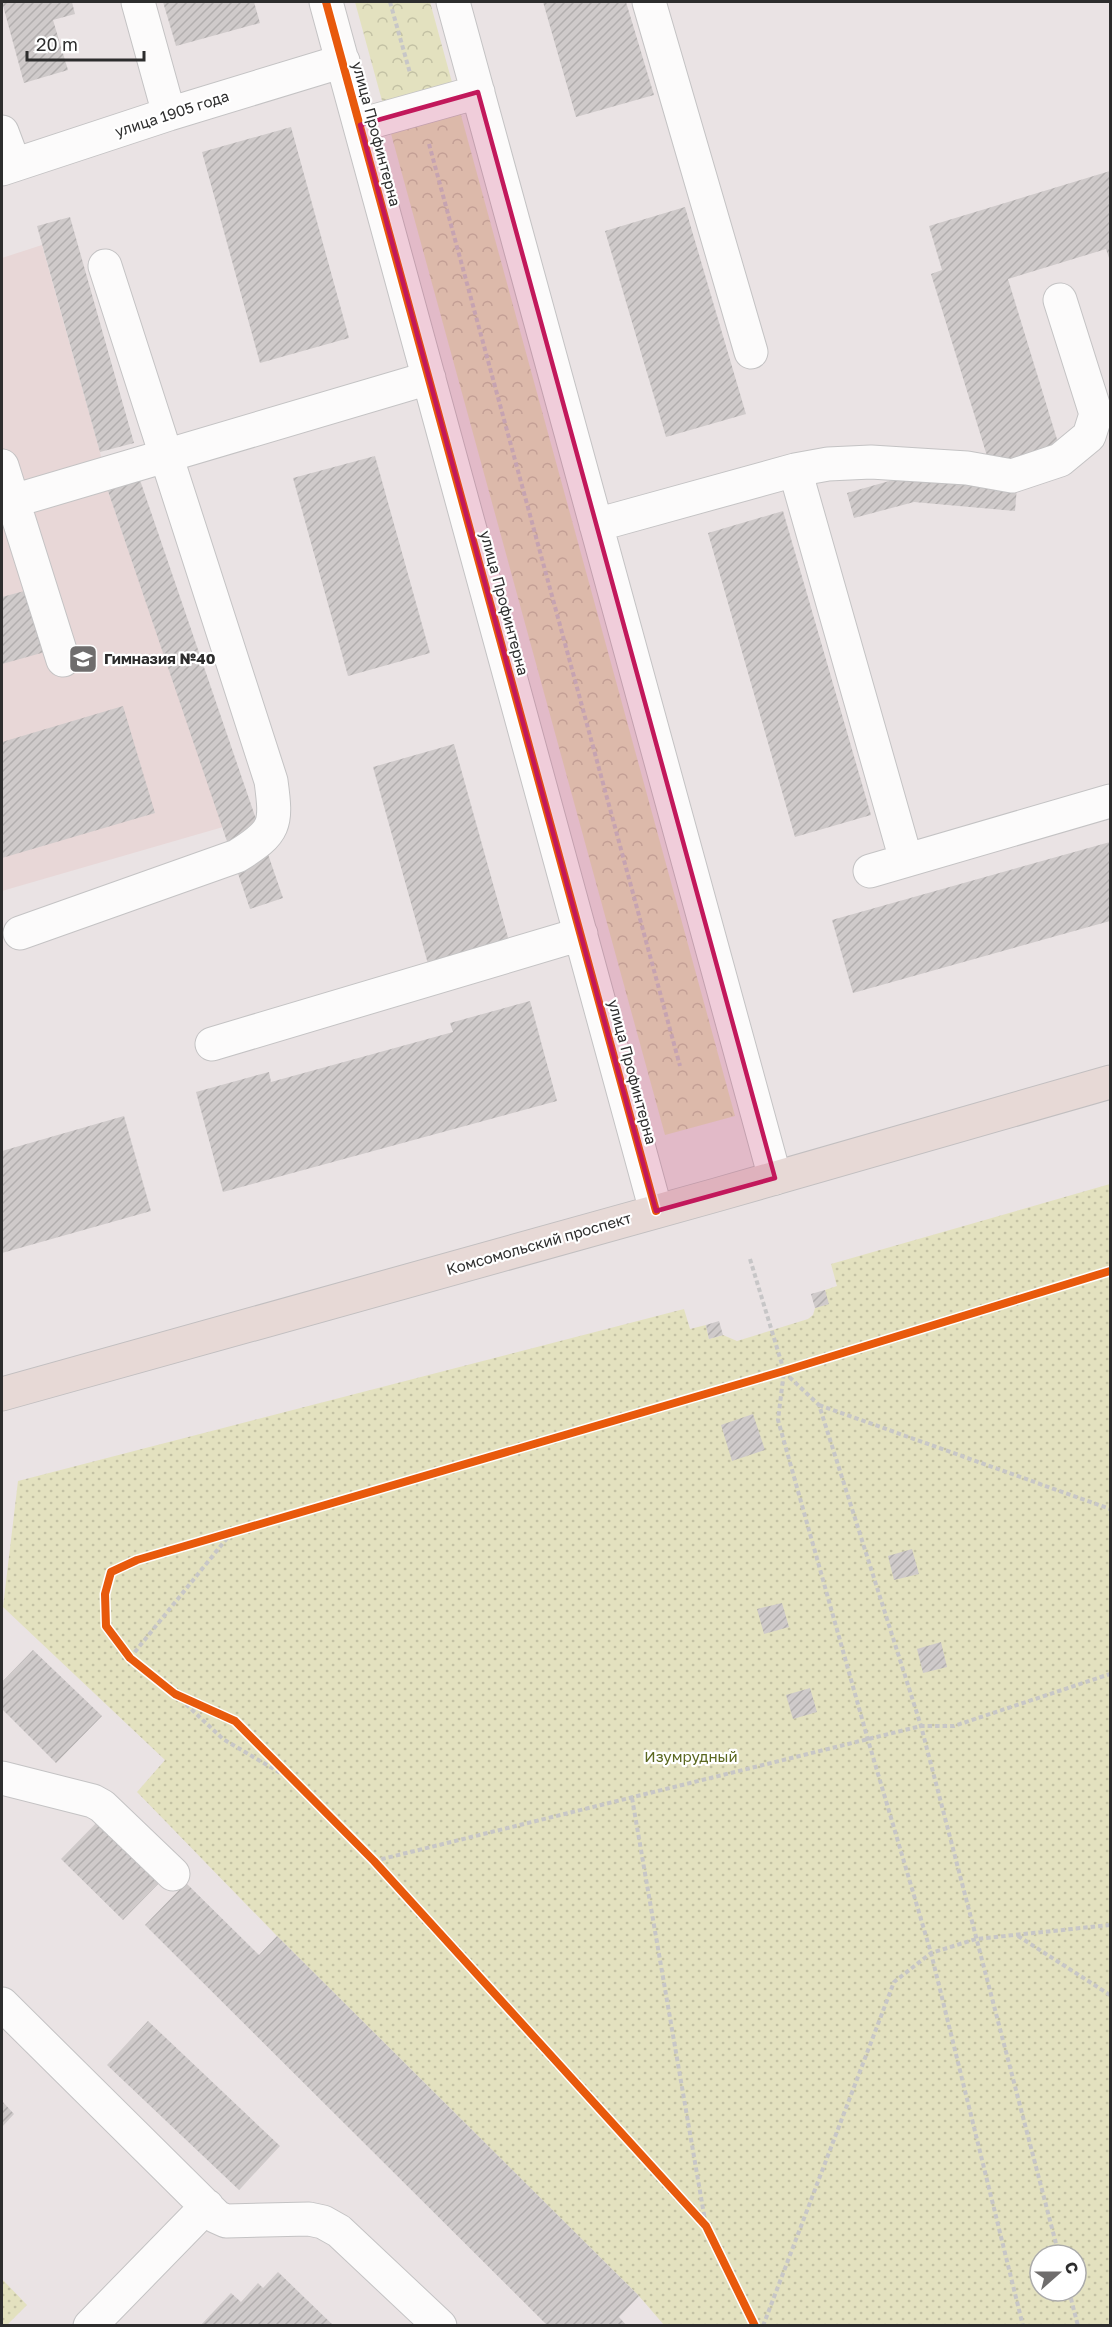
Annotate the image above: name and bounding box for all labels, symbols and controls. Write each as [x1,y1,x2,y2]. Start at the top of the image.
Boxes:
scale bar [27,24,144,62]
text: 20 m [36,33,78,55]
street label: улица Профинтерна [349,59,405,208]
street label: улица 1905 года [112,86,231,140]
street label: улица Профинтерна [477,528,533,677]
school or university icon: Гимназия №40 [67,643,99,675]
place label: Гимназия №40 [104,649,216,667]
street label: улица Профинтерна [605,997,661,1146]
street label: Комсомольский проспект [444,1208,634,1278]
park label: Изумрудный [644,1747,738,1765]
north arrow [1028,2243,1088,2303]
text: С [1061,2259,1083,2277]

